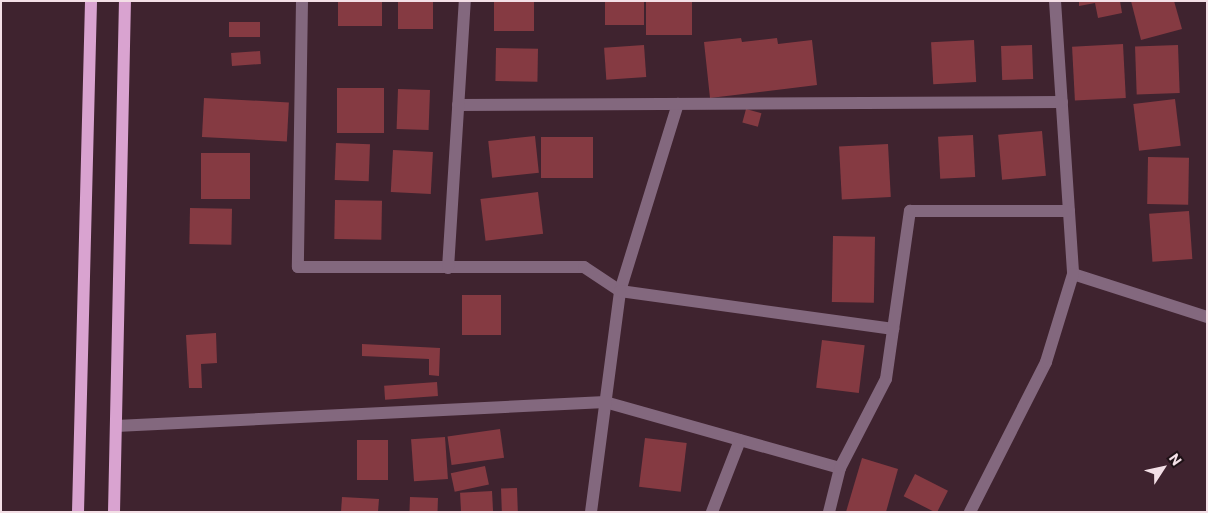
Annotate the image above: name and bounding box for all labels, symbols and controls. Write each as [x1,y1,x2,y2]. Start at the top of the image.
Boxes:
north arrow [1138,443,1188,493]
text: N [1166,450,1186,468]

